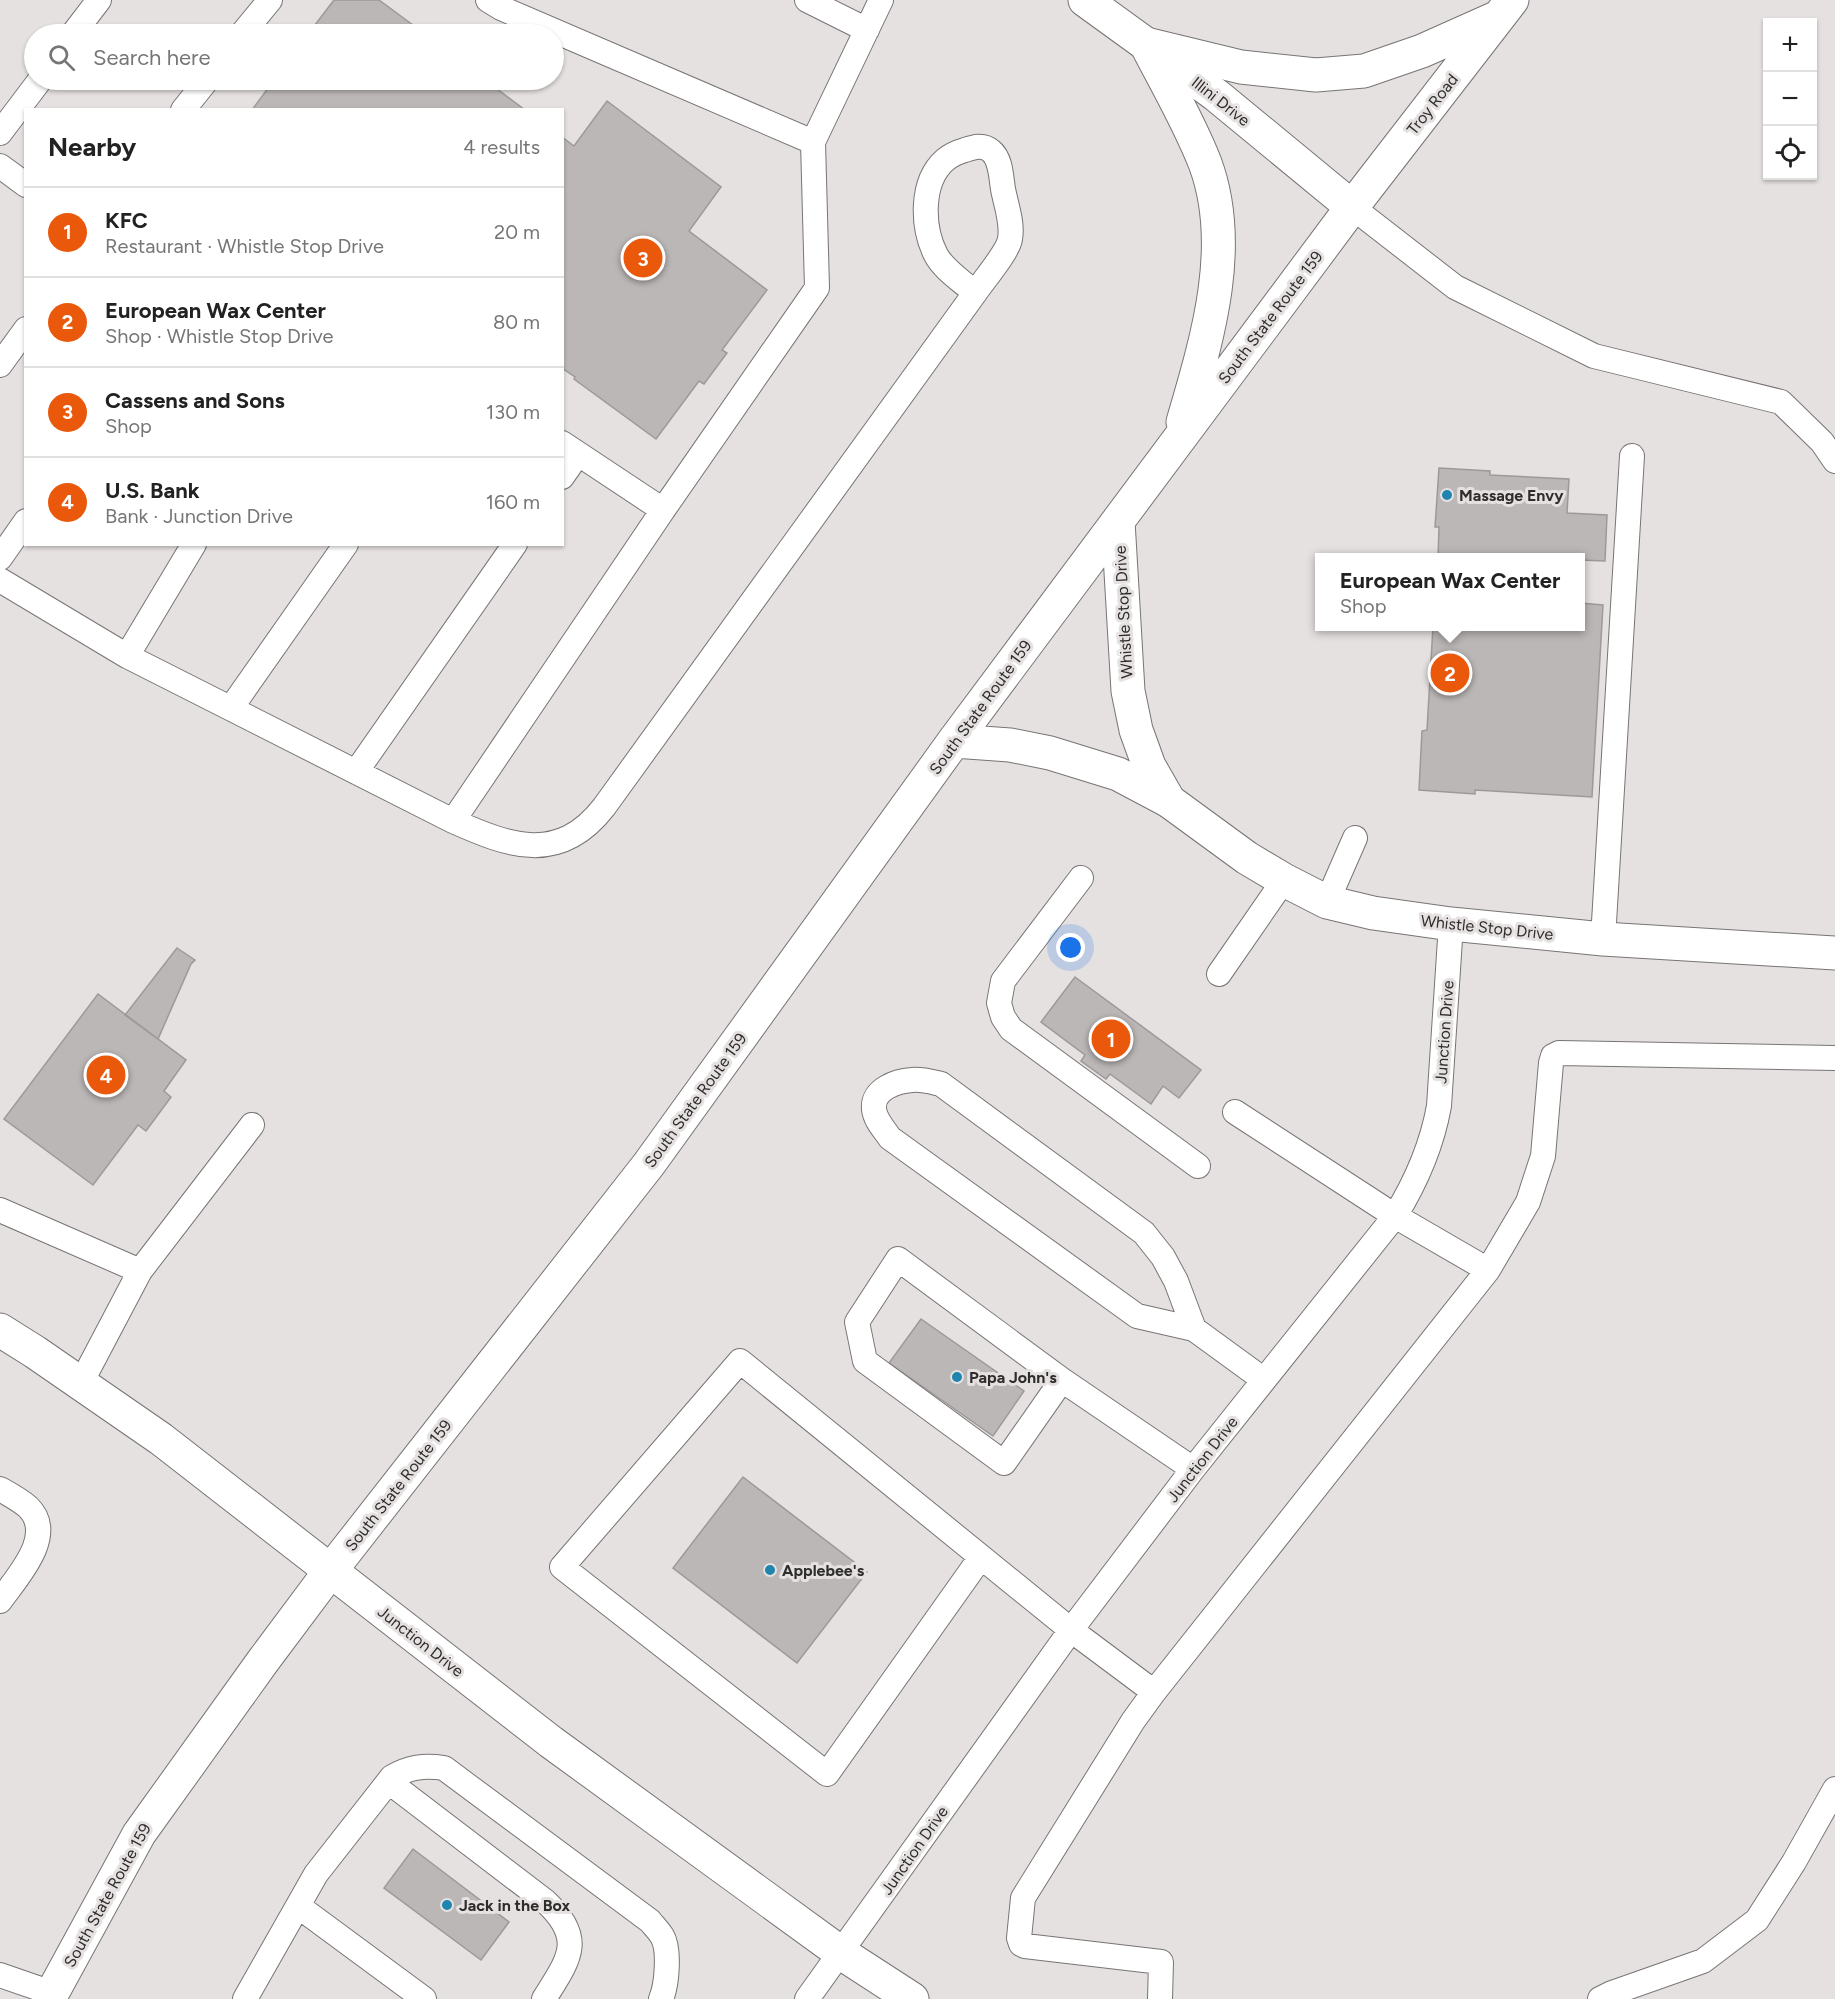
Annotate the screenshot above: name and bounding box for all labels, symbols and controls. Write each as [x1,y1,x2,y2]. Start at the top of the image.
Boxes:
map controls [1763,18,1817,180]
button: + [1763,18,1817,72]
search box [24,24,564,90]
icon: search [45,41,78,74]
text: Search here [93,44,211,71]
street label: Troy Road [1403,70,1462,138]
button: − [1763,72,1817,126]
street label: Illini Drive [1188,73,1254,130]
button: locate [1763,126,1817,180]
text: Nearby [48,131,136,163]
text: 4 results [463,135,540,159]
text: KFC [105,207,148,234]
text: 1 [63,220,72,244]
text: 20 m [494,220,540,244]
text: Restaurant · Whistle Stop Drive [105,234,384,258]
pin: 3 [624,236,662,280]
street label: South State Route 159 [1214,247,1327,387]
text: European Wax Center [105,297,326,324]
text: 2 [62,310,73,334]
text: 80 m [493,310,540,334]
text: Shop · Whistle Stop Drive [105,324,333,348]
text: Cassens and Sons [105,387,285,414]
text: 3 [62,400,73,424]
text: 130 m [486,400,540,424]
text: Shop [105,414,152,438]
text: U.S. Bank [105,477,200,504]
place label: Massage Envy [1459,486,1564,505]
marker: Massage Envy [1440,488,1454,502]
text: 4 [61,490,74,514]
text: 160 m [486,490,540,514]
text: Bank · Junction Drive [105,504,293,528]
street label: Whistle Stop Drive [1111,545,1136,679]
popup [1315,553,1585,631]
text: European Wax Center [1340,567,1560,594]
text: Shop [1340,594,1387,618]
street label: South State Route 159 [925,636,1036,778]
pin: 2 [1430,650,1470,696]
street label: Whistle Stop Drive [1420,911,1554,944]
your location [1056,933,1085,962]
street label: Junction Drive [1431,979,1458,1084]
pin: 1 [1092,1016,1130,1062]
street label: South State Route 159 [640,1029,751,1171]
pin: 4 [86,1052,126,1098]
place label: Papa John's [969,1368,1057,1387]
marker: Papa John's [950,1370,964,1384]
street label: Junction Drive [1163,1412,1242,1506]
street label: South State Route 159 [341,1416,456,1555]
place label: Applebee's [782,1561,865,1580]
marker: Applebee's [763,1563,777,1577]
street label: Junction Drive [374,1602,468,1681]
street label: Junction Drive [877,1802,952,1898]
street label: South State Route 159 [60,1820,155,1970]
place label: Jack in the Box [459,1896,571,1915]
marker: Jack in the Box [440,1898,454,1912]

